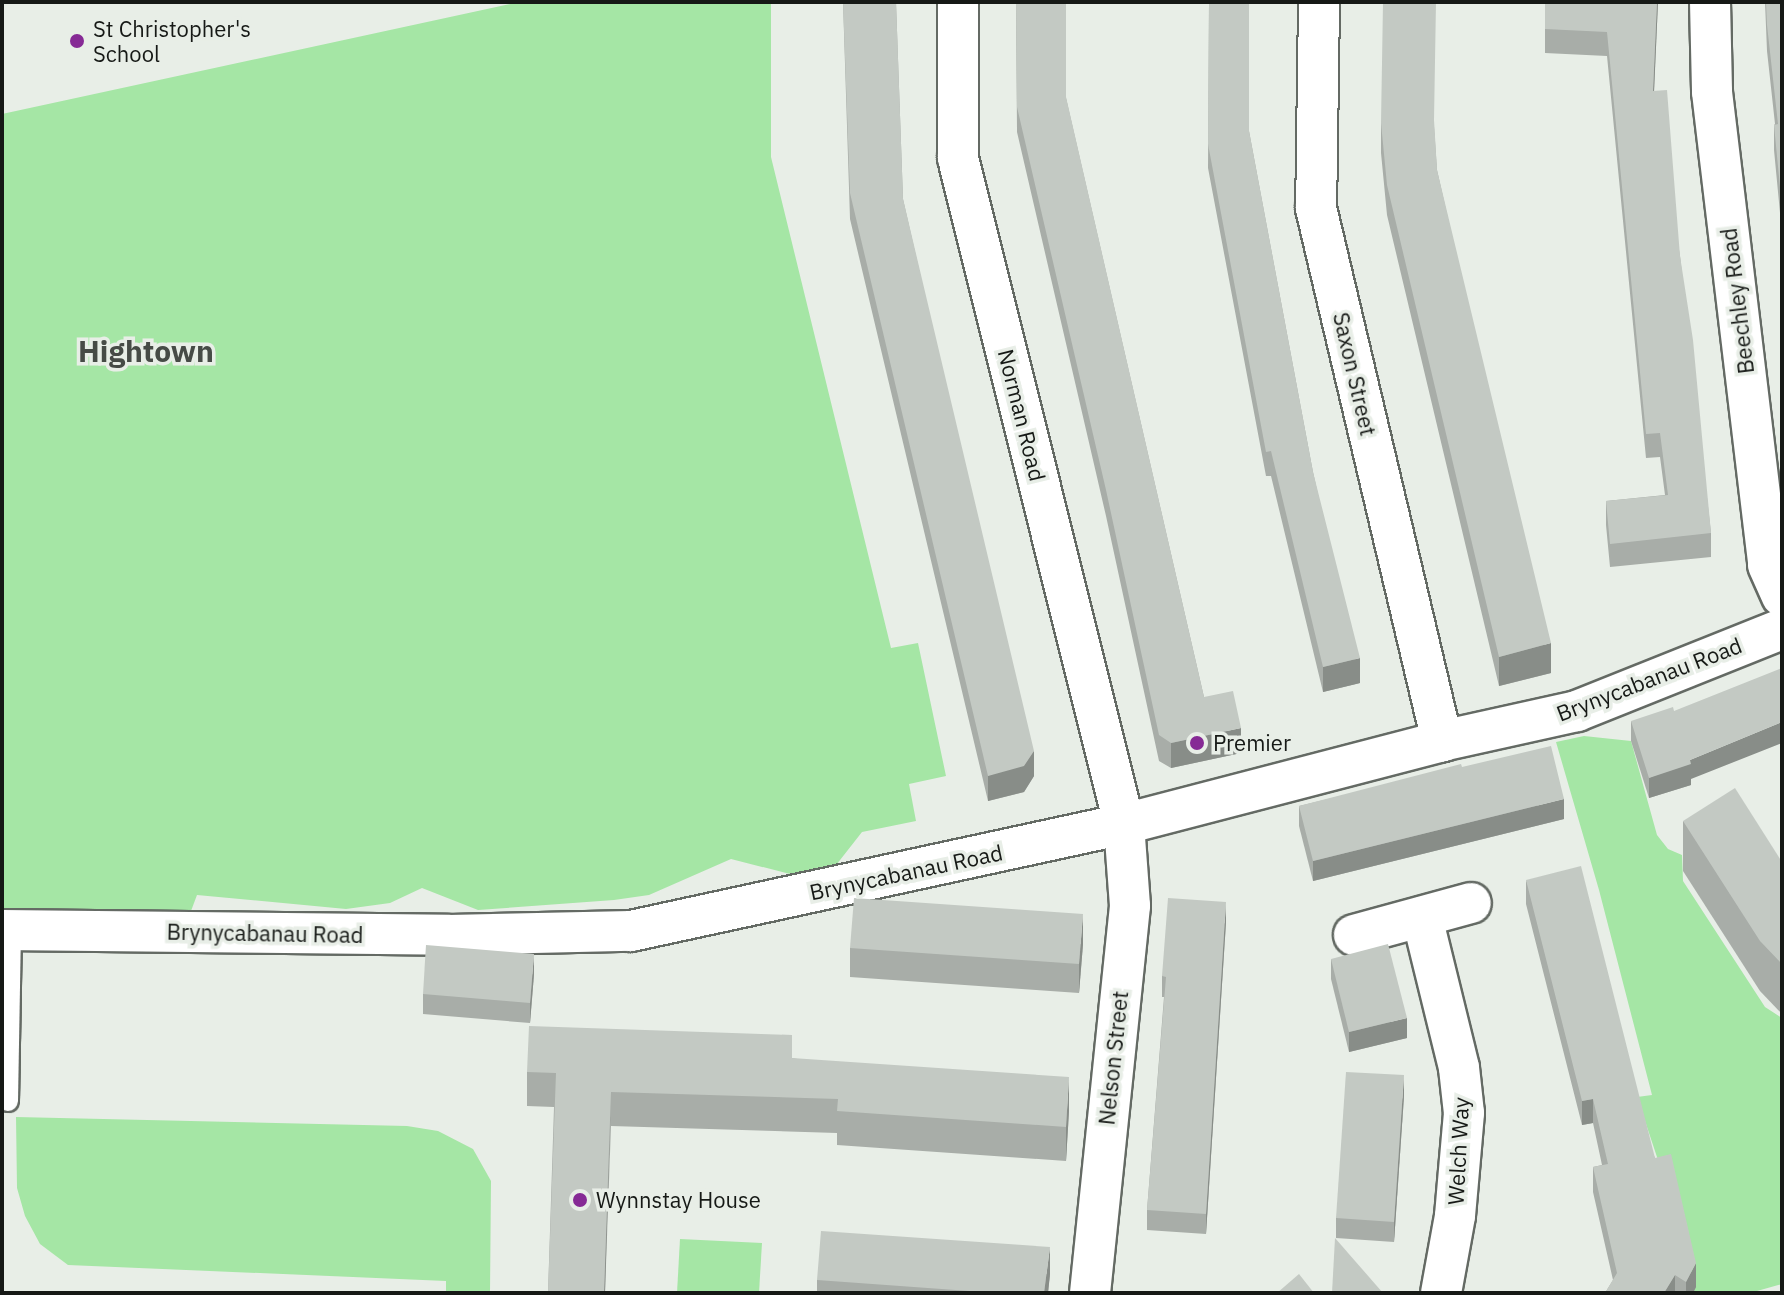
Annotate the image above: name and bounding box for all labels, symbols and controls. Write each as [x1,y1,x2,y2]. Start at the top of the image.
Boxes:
place label: St Christopher's School [93,15,251,66]
marker: St Christopher's School [68,32,86,50]
street label: Beechley Road [1715,227,1759,375]
street label: Saxon Street [1328,310,1382,438]
district label: Hightown [78,333,214,369]
street label: Norman Road [993,346,1051,484]
street label: Brynycabanau Road [1552,631,1746,727]
place label: Premier [1213,730,1291,756]
marker: Premier [1188,734,1206,752]
street label: Brynycabanau Road [807,839,1005,905]
street label: Brynycabanau Road [166,918,364,948]
street label: Nelson Street [1093,990,1133,1126]
street label: Welch Way [1442,1096,1474,1206]
place label: Wynnstay House [596,1187,761,1213]
marker: Wynnstay House [571,1191,589,1209]

